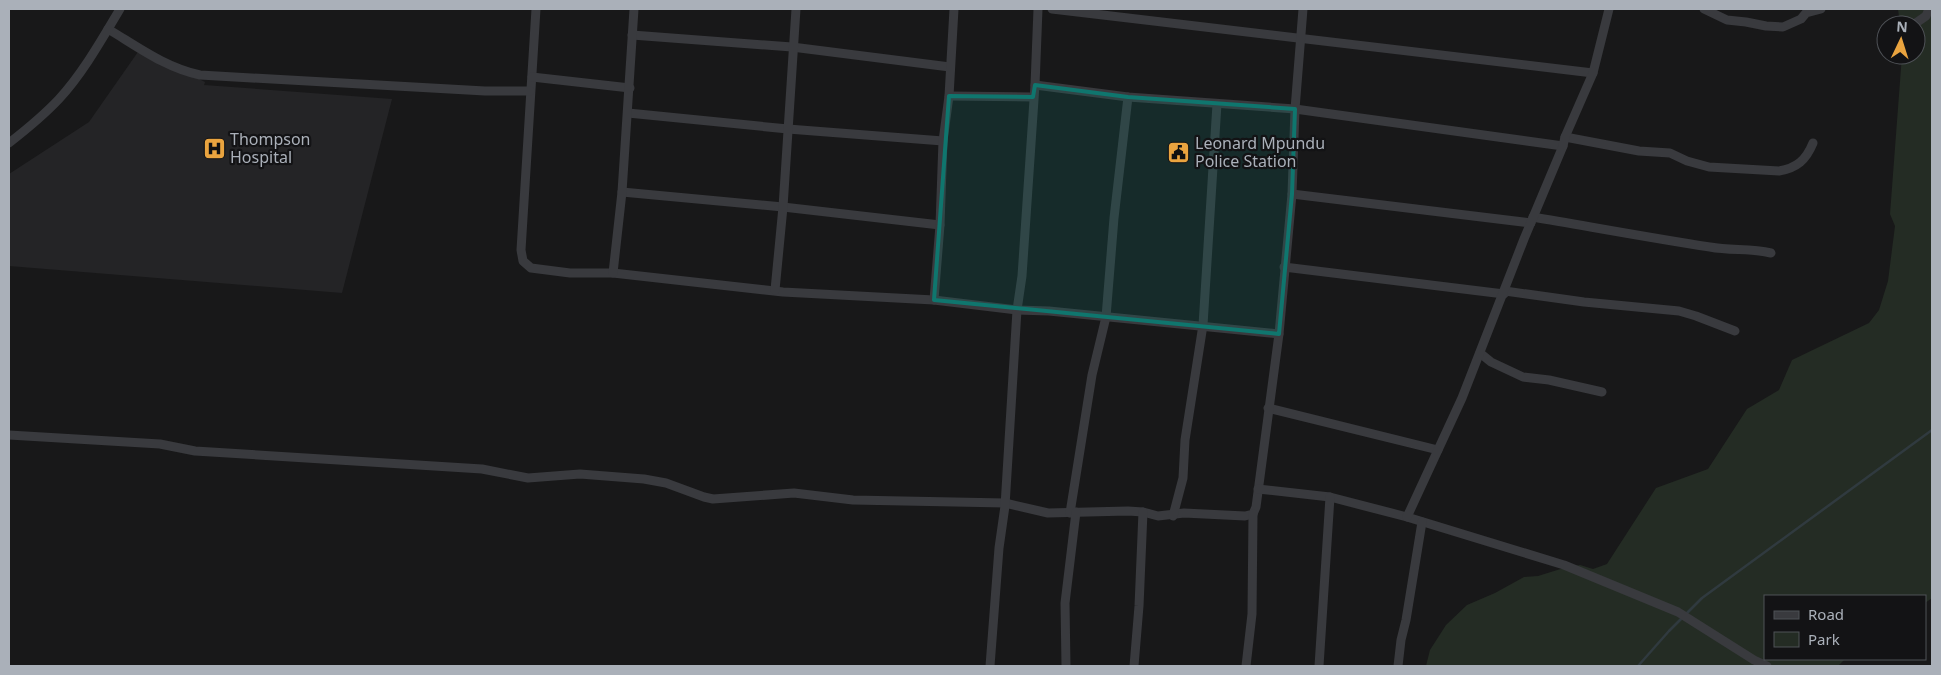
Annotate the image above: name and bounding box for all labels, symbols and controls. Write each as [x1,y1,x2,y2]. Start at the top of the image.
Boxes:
north arrow [1876,15,1926,65]
text: N [1896,17,1908,36]
place label: Thompson Hospital [230,128,311,168]
place label: Leonard Mpundu Police Station [1195,132,1325,172]
hospital icon: Thompson Hospital [202,136,226,160]
public building icon: Leonard Mpundu Police Station [1167,140,1191,164]
legend [1764,595,1926,660]
text: Road [1808,604,1844,624]
text: Park [1808,629,1840,649]

